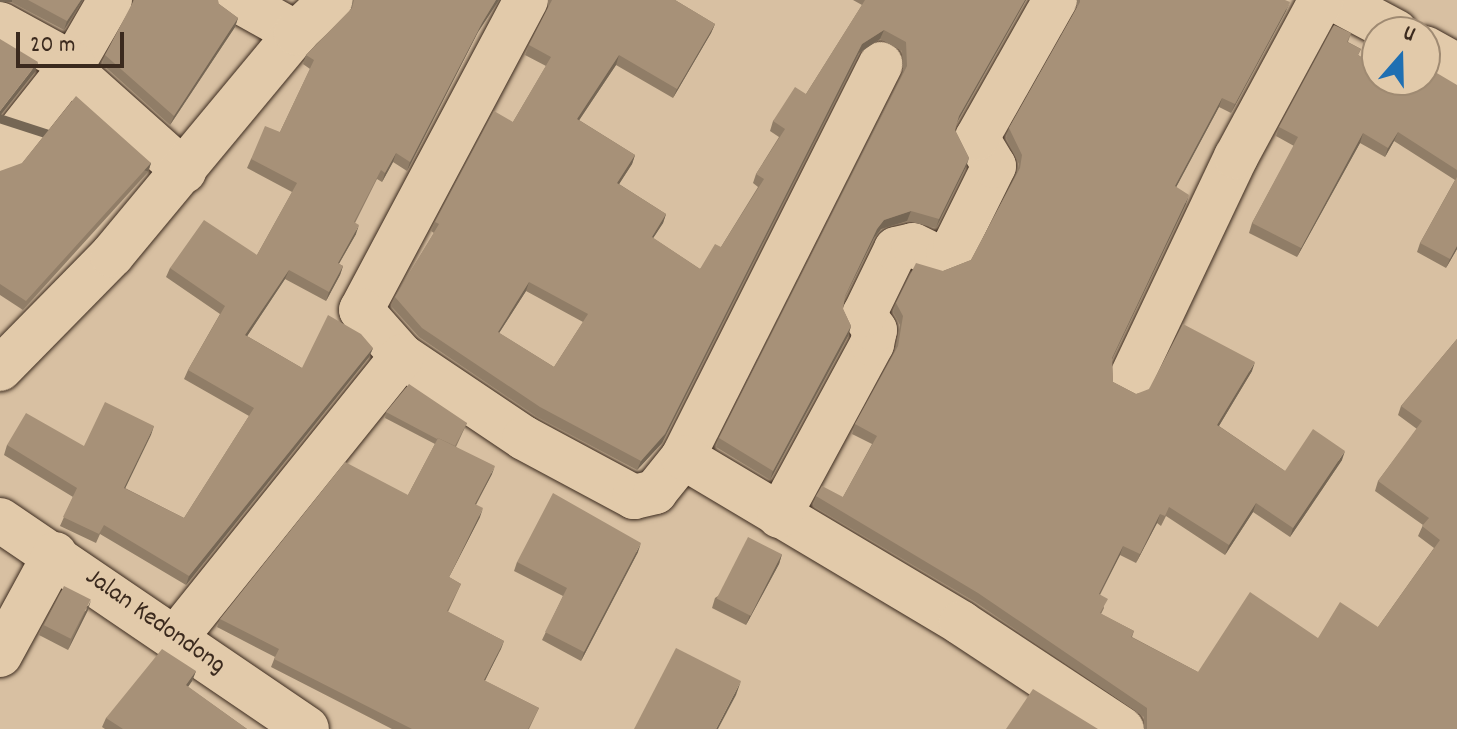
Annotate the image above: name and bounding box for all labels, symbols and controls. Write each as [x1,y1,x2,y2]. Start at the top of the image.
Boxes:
scale bar [20,16,128,66]
north arrow [1361,16,1441,96]
text: U [1398,18,1419,51]
text: 20 m [30,29,76,63]
street label: Jalan Kedondong [79,562,231,682]

